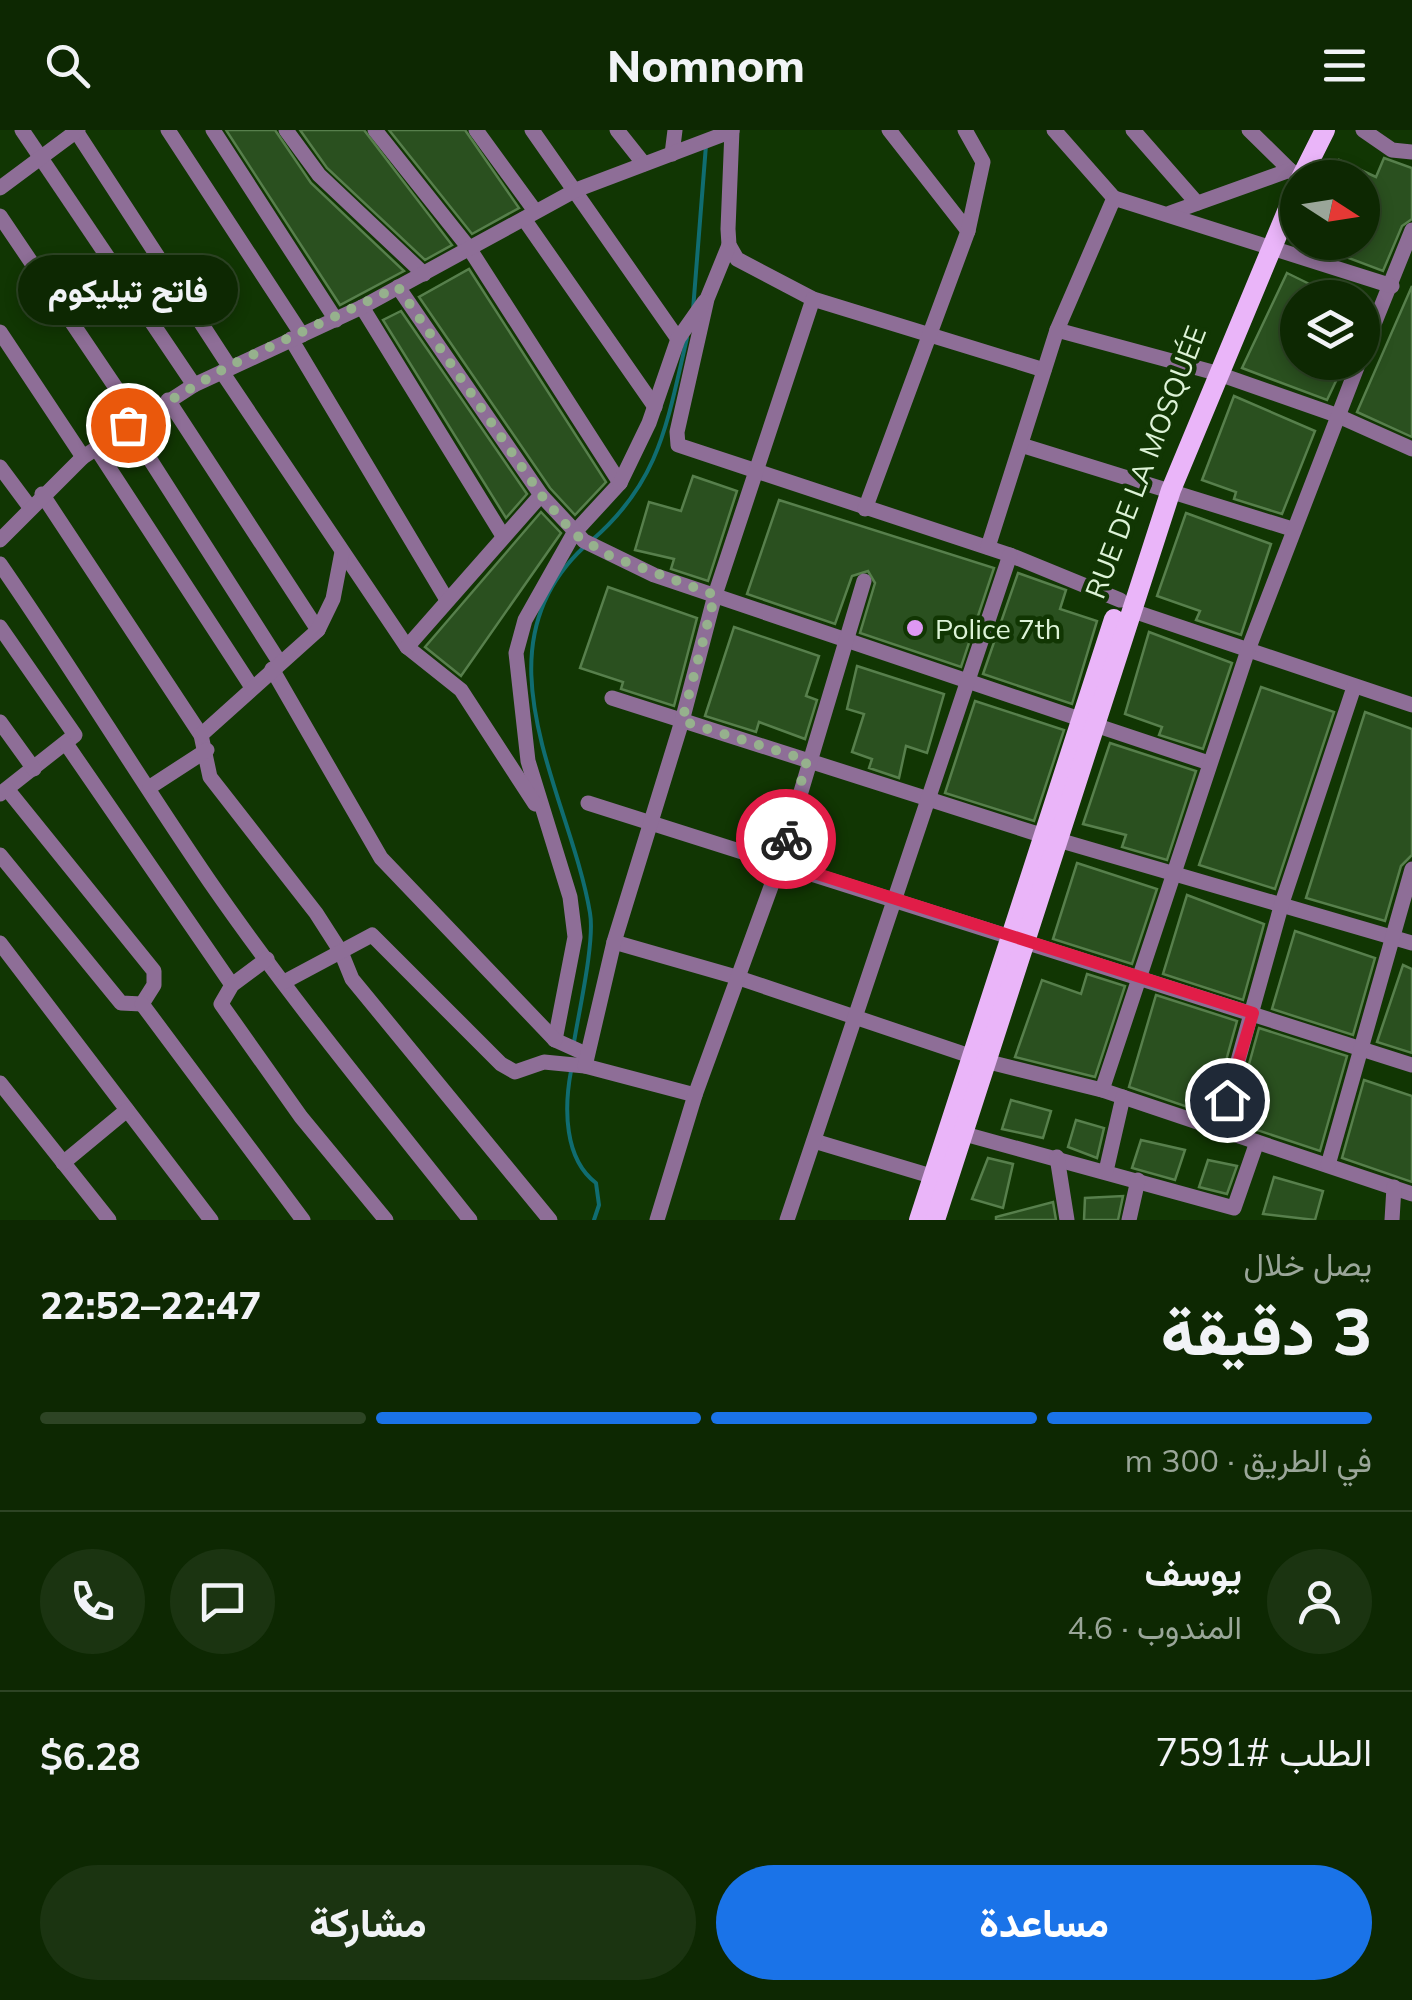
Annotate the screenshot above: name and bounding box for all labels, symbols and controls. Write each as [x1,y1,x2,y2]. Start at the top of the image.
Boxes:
text: Nomnom [607,37,805,93]
icon: search [40,38,95,93]
icon: menu [1317,38,1372,93]
north arrow [1280,160,1380,260]
map controls [1280,160,1380,380]
callout: فاتح تيليكوم [18,255,238,325]
text: فاتح تيليكوم [48,270,208,310]
button: layers [1280,280,1380,380]
street label: RUE DE LA MOSQUÉE [1077,321,1213,603]
pin [86,383,171,468]
icon: bag [101,398,156,453]
place label: Police 7th [935,611,1061,646]
marker: Police 7th [904,617,926,639]
courier [736,789,836,889]
icon: bike [759,812,814,867]
pin [1185,1058,1270,1143]
icon: home [1200,1073,1255,1128]
text: يصل خلال [1244,1244,1372,1284]
text: 22:47–22:52 [40,1281,261,1329]
text: 3 دقيقة [1161,1290,1372,1371]
text: في الطريق · 300 m [1125,1440,1372,1480]
text: يوسف [1145,1548,1242,1596]
button: phone [40,1549,145,1654]
button: chat [170,1549,275,1654]
button: person [1267,1549,1372,1654]
text: المندوب · 4.6 [1067,1607,1242,1647]
text: الطلب #7591 [1155,1728,1372,1776]
text: $6.28 [40,1732,141,1780]
button: مشاركة [40,1865,696,1980]
button: مساعدة [716,1865,1372,1980]

